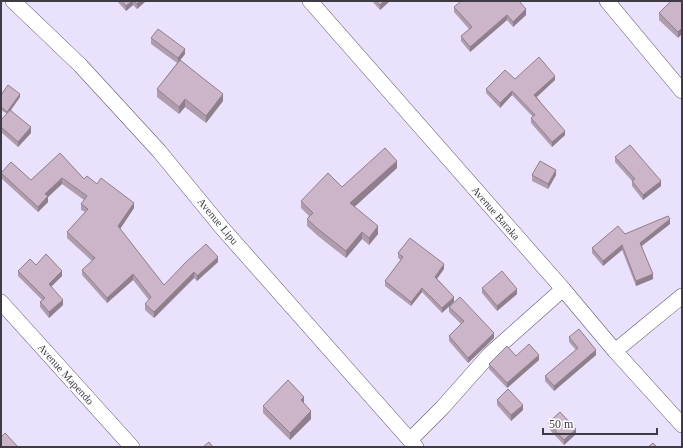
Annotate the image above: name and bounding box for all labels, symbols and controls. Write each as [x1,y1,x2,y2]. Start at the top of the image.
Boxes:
street label: Avenue Baraka [469,184,523,242]
street label: Avenue Lipu [195,195,241,247]
street label: Avenue Mapendo [36,341,97,407]
scale bar [543,410,657,436]
text: 50 m [549,417,574,431]

